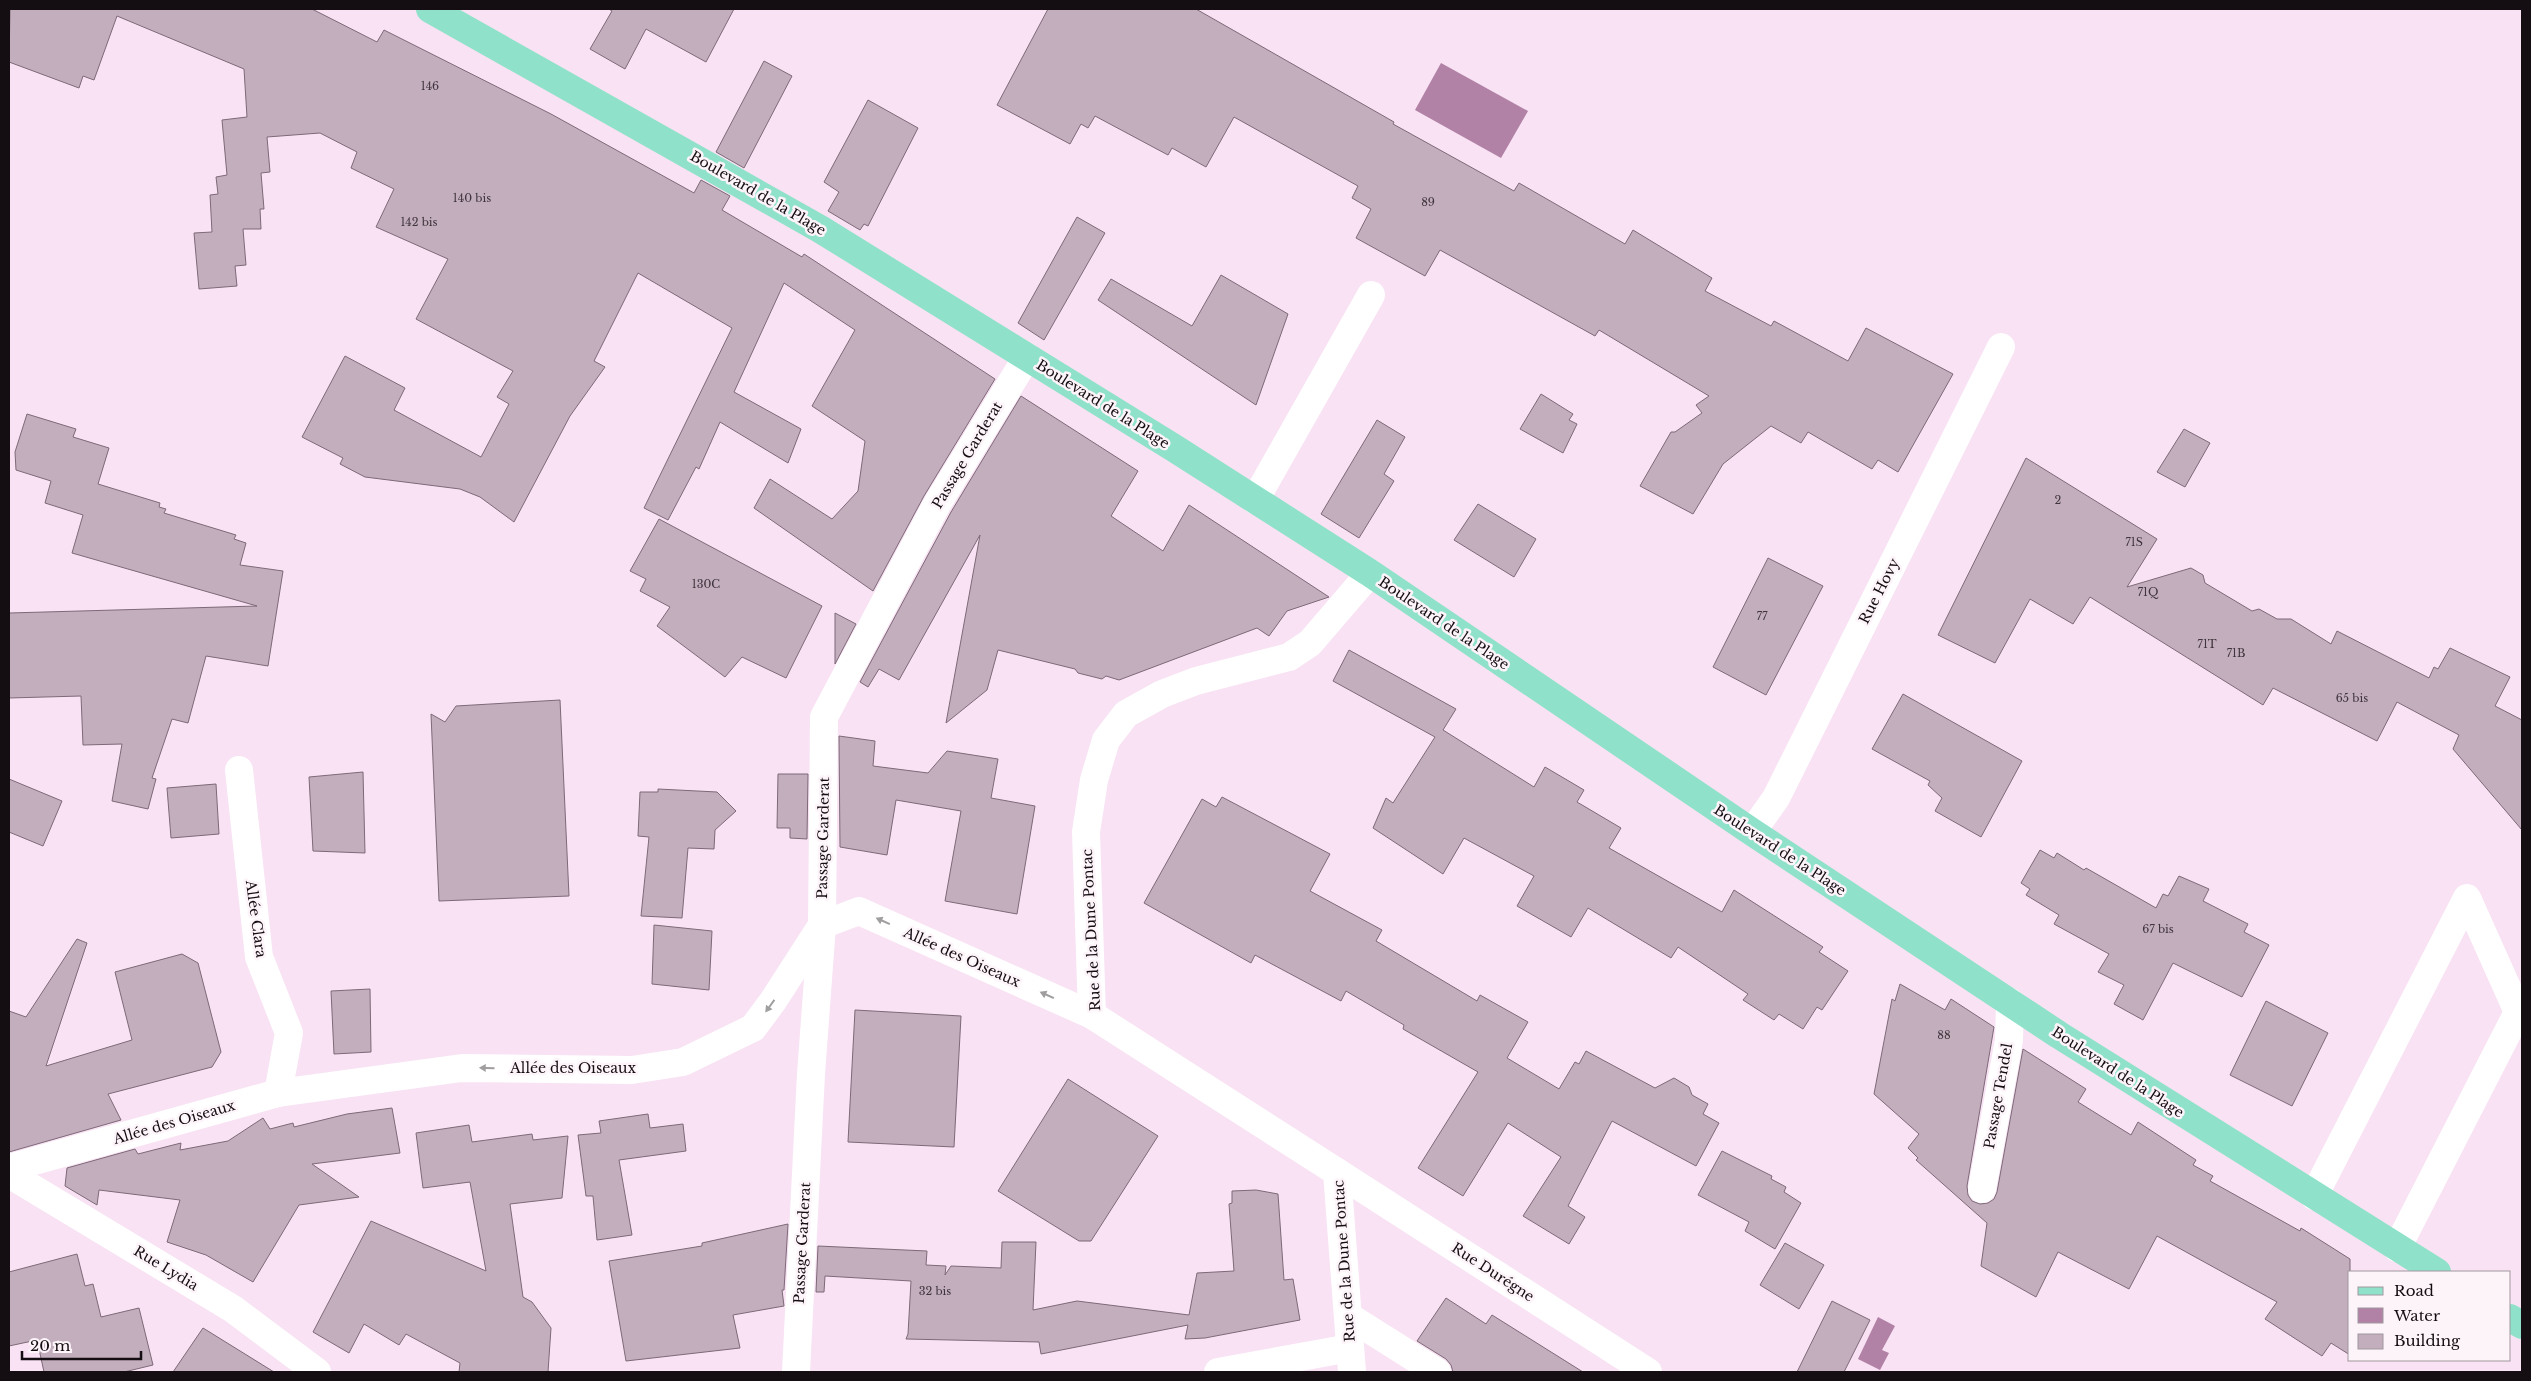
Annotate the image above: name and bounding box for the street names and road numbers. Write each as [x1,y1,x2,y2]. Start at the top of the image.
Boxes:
street label: Boulevard de la Plage [687,147,829,239]
street label: Boulevard de la Plage [1033,356,1173,452]
street label: Passage Garderat [928,398,1006,512]
street label: Rue Hovy [1855,555,1903,627]
street label: Boulevard de la Plage [1375,573,1513,673]
street label: Passage Garderat [813,776,833,899]
street label: Boulevard de la Plage [1711,801,1849,899]
street label: Rue de la Dune Pontac [1078,848,1104,1011]
street label: Allée Clara [242,878,270,959]
street label: Allée des Oiseaux [900,923,1024,991]
street label: Boulevard de la Plage [2049,1023,2187,1121]
street label: Passage Tendel [1980,1041,2016,1150]
street label: Allée des Oiseaux [509,1059,636,1077]
street label: Allée des Oiseaux [110,1096,237,1148]
street label: Rue de la Dune Pontac [1329,1179,1359,1342]
street label: Passage Garderat [790,1181,814,1304]
street label: Rue Durégne [1448,1239,1538,1305]
street label: Rue Lydia [130,1242,202,1294]

